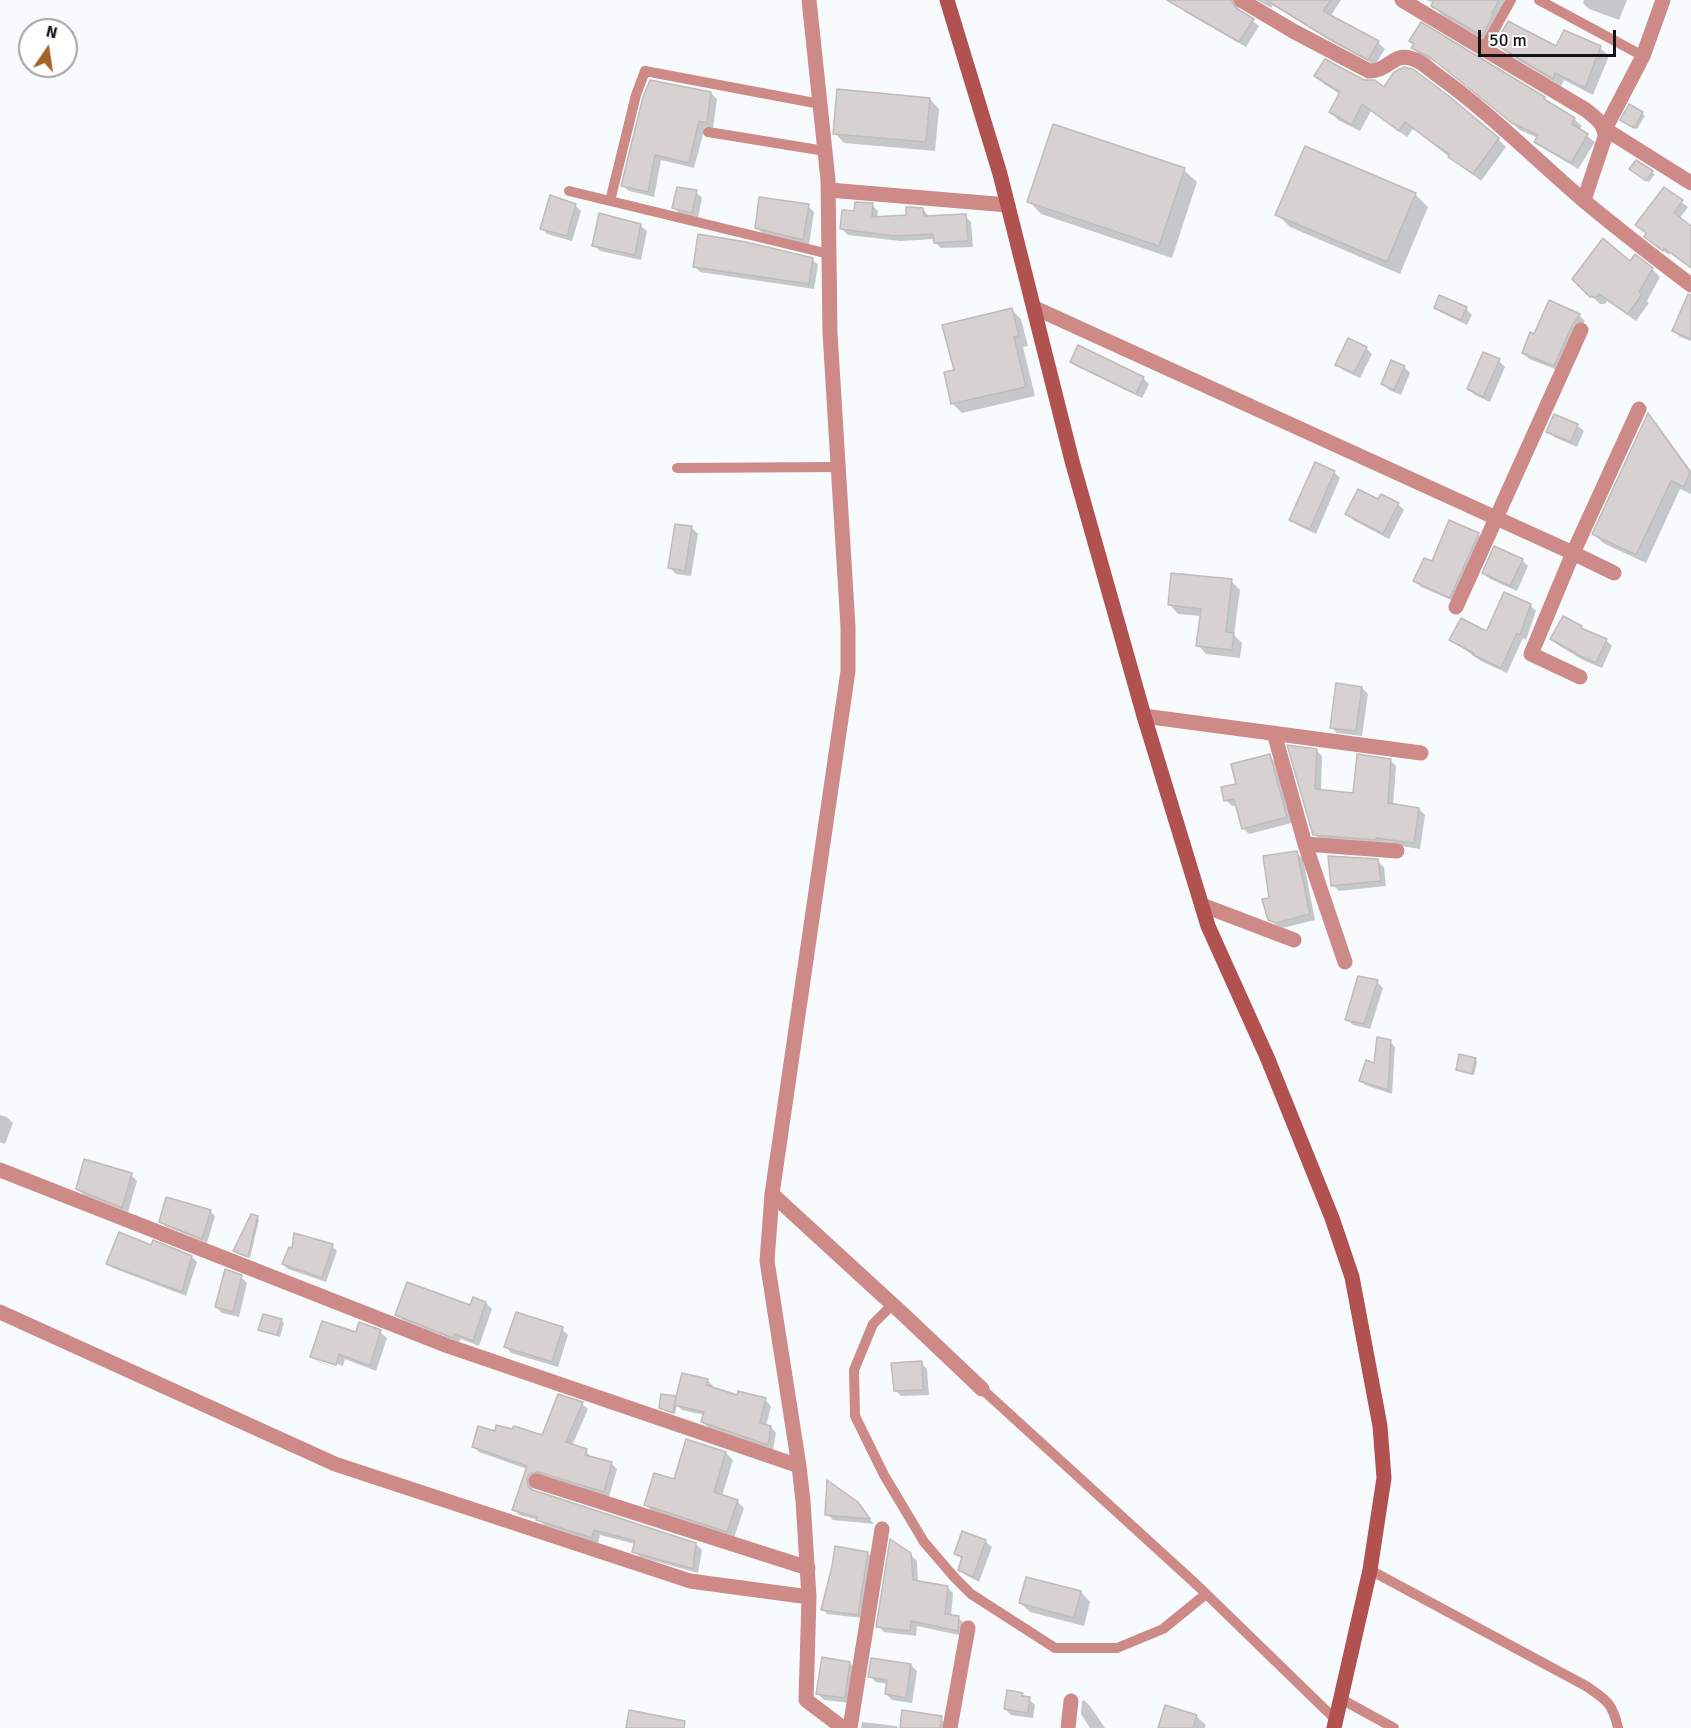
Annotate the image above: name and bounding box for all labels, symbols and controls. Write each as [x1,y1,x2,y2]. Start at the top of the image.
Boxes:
north arrow [18,18,78,78]
scale bar [1481,18,1619,56]
text: N [44,21,59,43]
text: 50 m [1489,29,1527,51]

